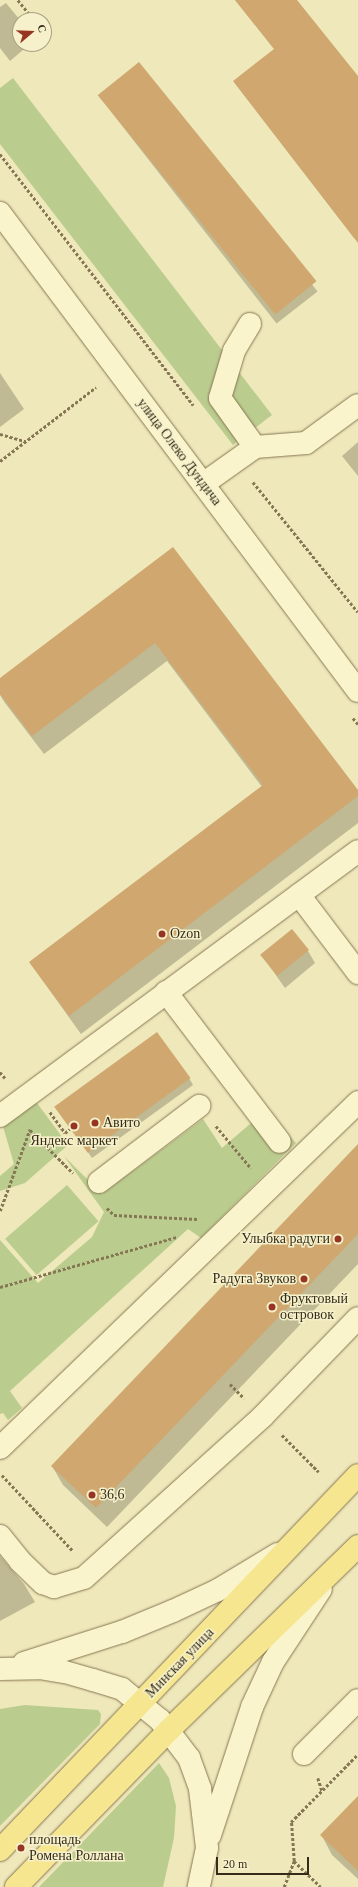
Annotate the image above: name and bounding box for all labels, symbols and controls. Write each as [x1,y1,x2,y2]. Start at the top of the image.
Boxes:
north arrow [12,12,52,52]
text: С [35,23,49,34]
street label: улица Олеко Дундича [133,395,225,509]
place label: Ozon [170,926,200,942]
marker: Ozon [157,929,167,939]
place label: Авито [103,1115,140,1131]
marker: Авито [90,1118,100,1128]
marker: Яндекс маркет [69,1121,79,1131]
place label: Яндекс маркет [30,1133,118,1149]
place label: Улыбка радуги [241,1231,330,1247]
marker: Улыбка радуги [333,1234,343,1244]
place label: Радуга Звуков [213,1271,296,1287]
marker: Радуга Звуков [299,1274,309,1284]
place label: Фруктовый островок [280,1291,348,1324]
marker: Фруктовый островок [267,1302,277,1312]
place label: 36,6 [100,1487,124,1503]
marker: 36,6 [87,1490,97,1500]
street label: Минская улица [142,1624,218,1702]
place label: площадь Ромена Роллана [29,1832,124,1864]
marker: площадь Ромена Роллана [16,1843,26,1853]
scale bar [218,1849,311,1875]
text: 20 m [223,1857,247,1871]

